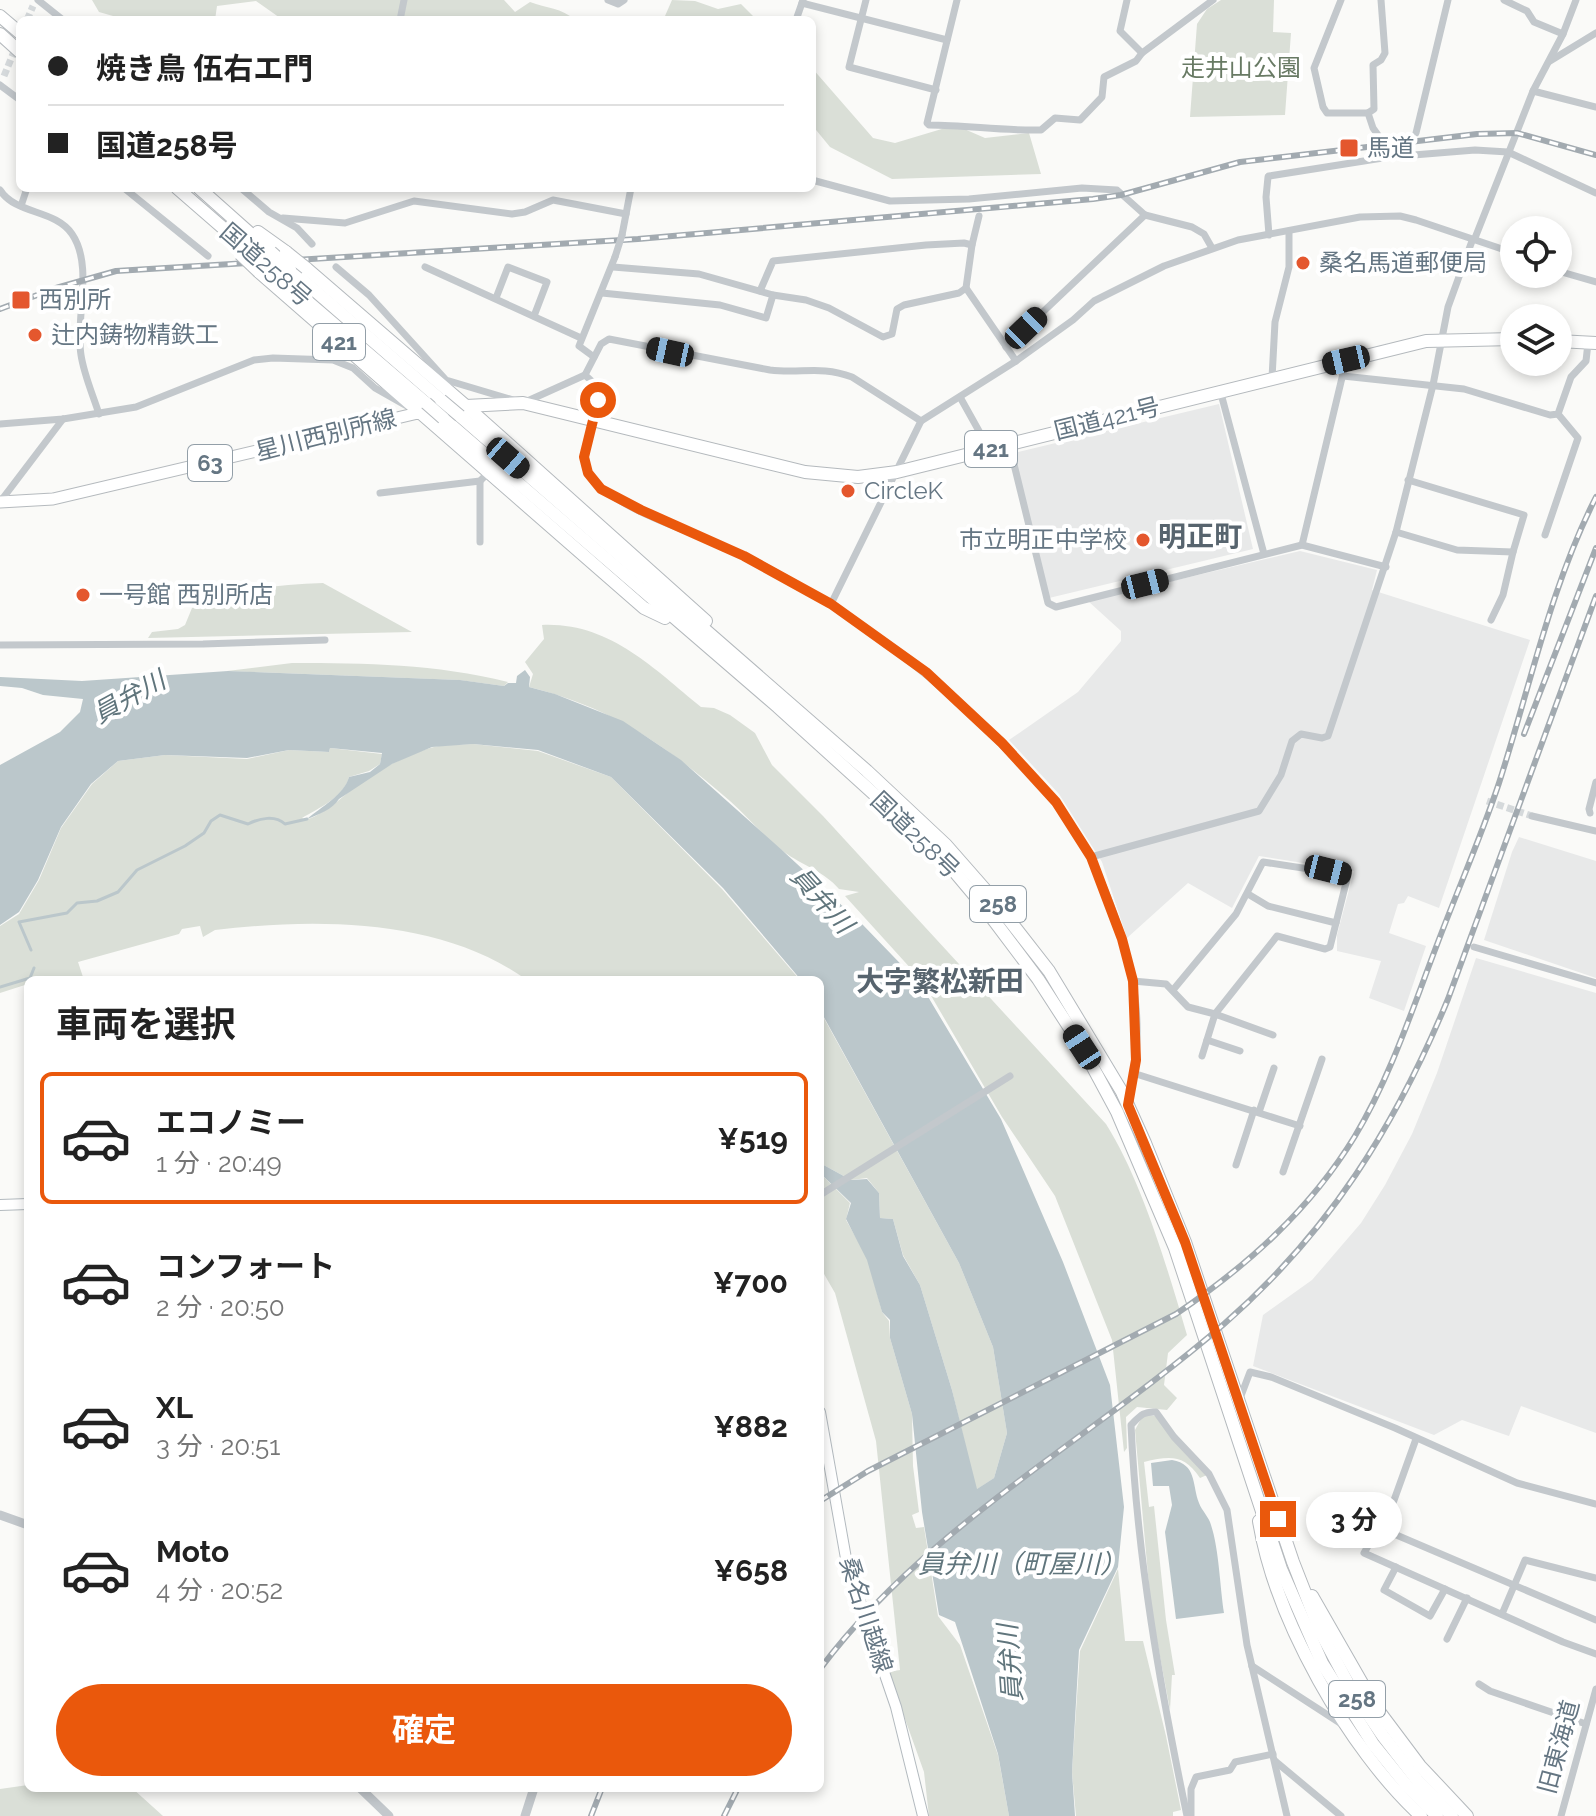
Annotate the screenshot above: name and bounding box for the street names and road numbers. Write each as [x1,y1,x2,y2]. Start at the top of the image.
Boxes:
street label: 国道258号 [215,217,318,312]
road number: 421 [313,324,365,360]
street label: 国道421号 [1051,391,1163,446]
street label: 星川西別所線 [253,403,399,466]
road number: 421 [965,431,1017,467]
road number: 63 [188,445,232,481]
street label: 国道258号 [865,785,966,884]
road number: 258 [970,886,1026,922]
street label: 桑名川越線 [834,1553,899,1676]
road number: 258 [1329,1681,1385,1717]
street label: 旧東海道 [1532,1697,1585,1797]

